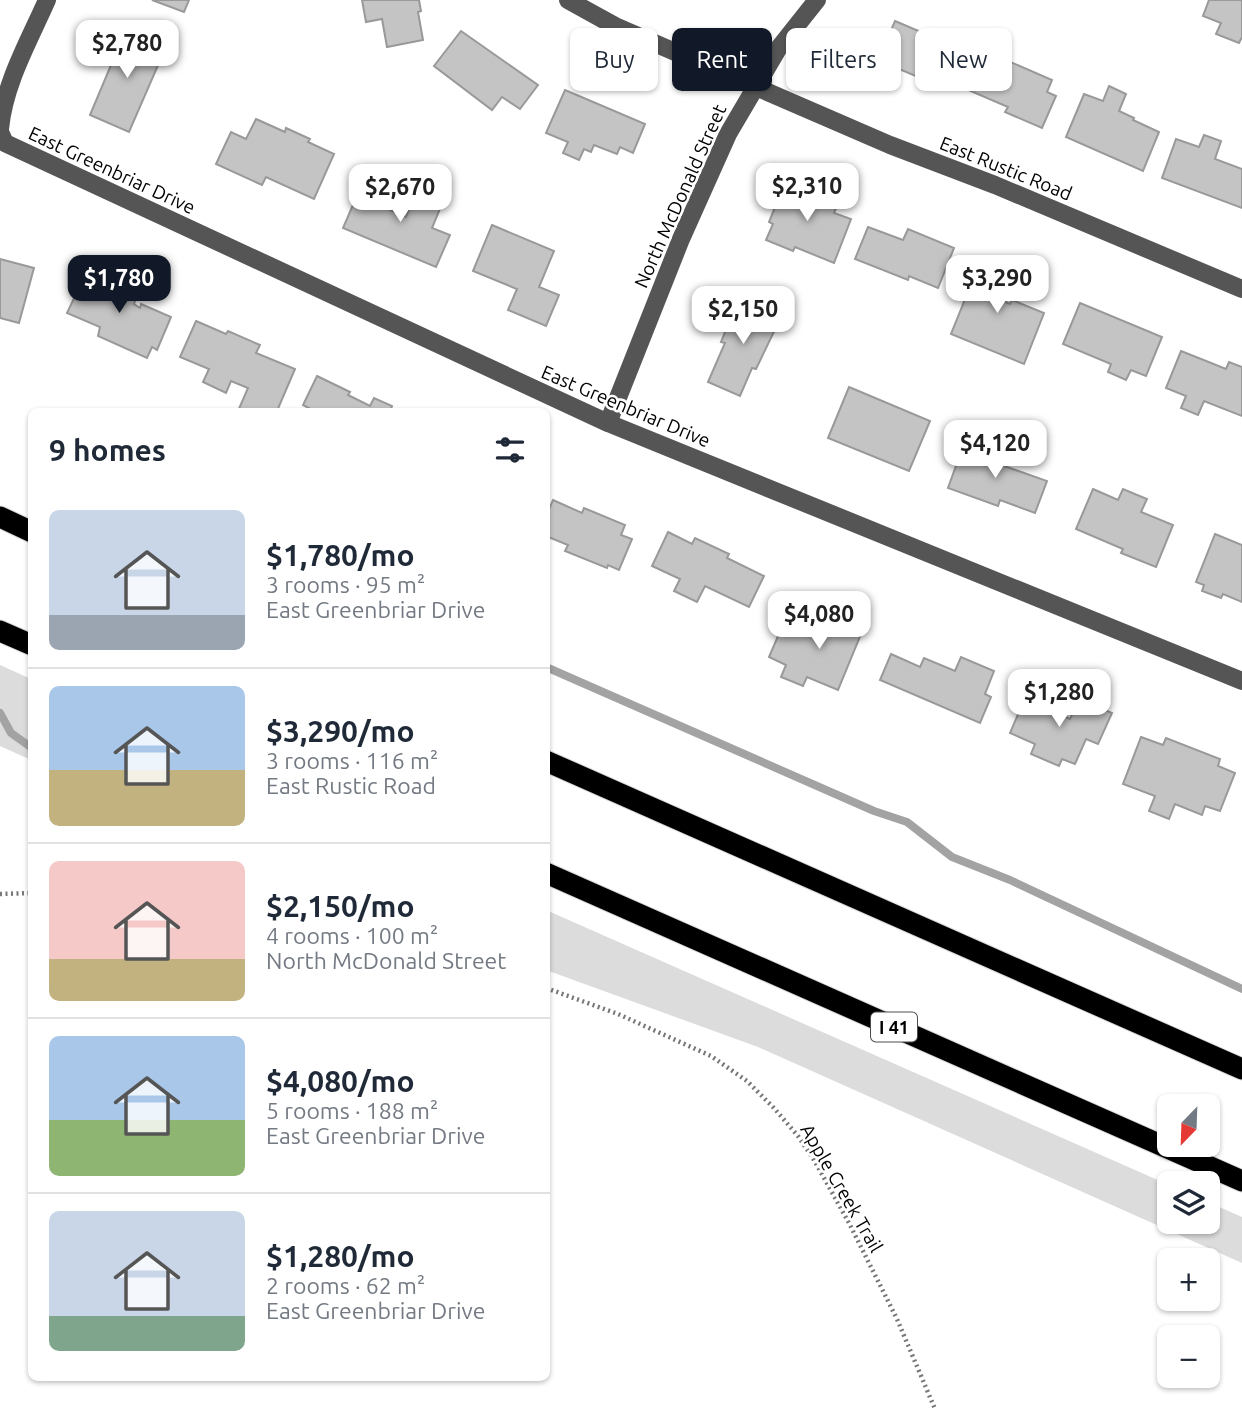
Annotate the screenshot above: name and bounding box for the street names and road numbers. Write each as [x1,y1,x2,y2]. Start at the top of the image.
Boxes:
street label: North McDonald Street [630,100,731,291]
street label: East Greenbriar Drive [25,122,199,218]
street label: East Rustic Road [937,131,1075,205]
street label: East Greenbriar Drive [538,360,714,452]
road number: I 41 [871,1012,917,1042]
street label: Apple Creek Trail [796,1120,888,1256]

